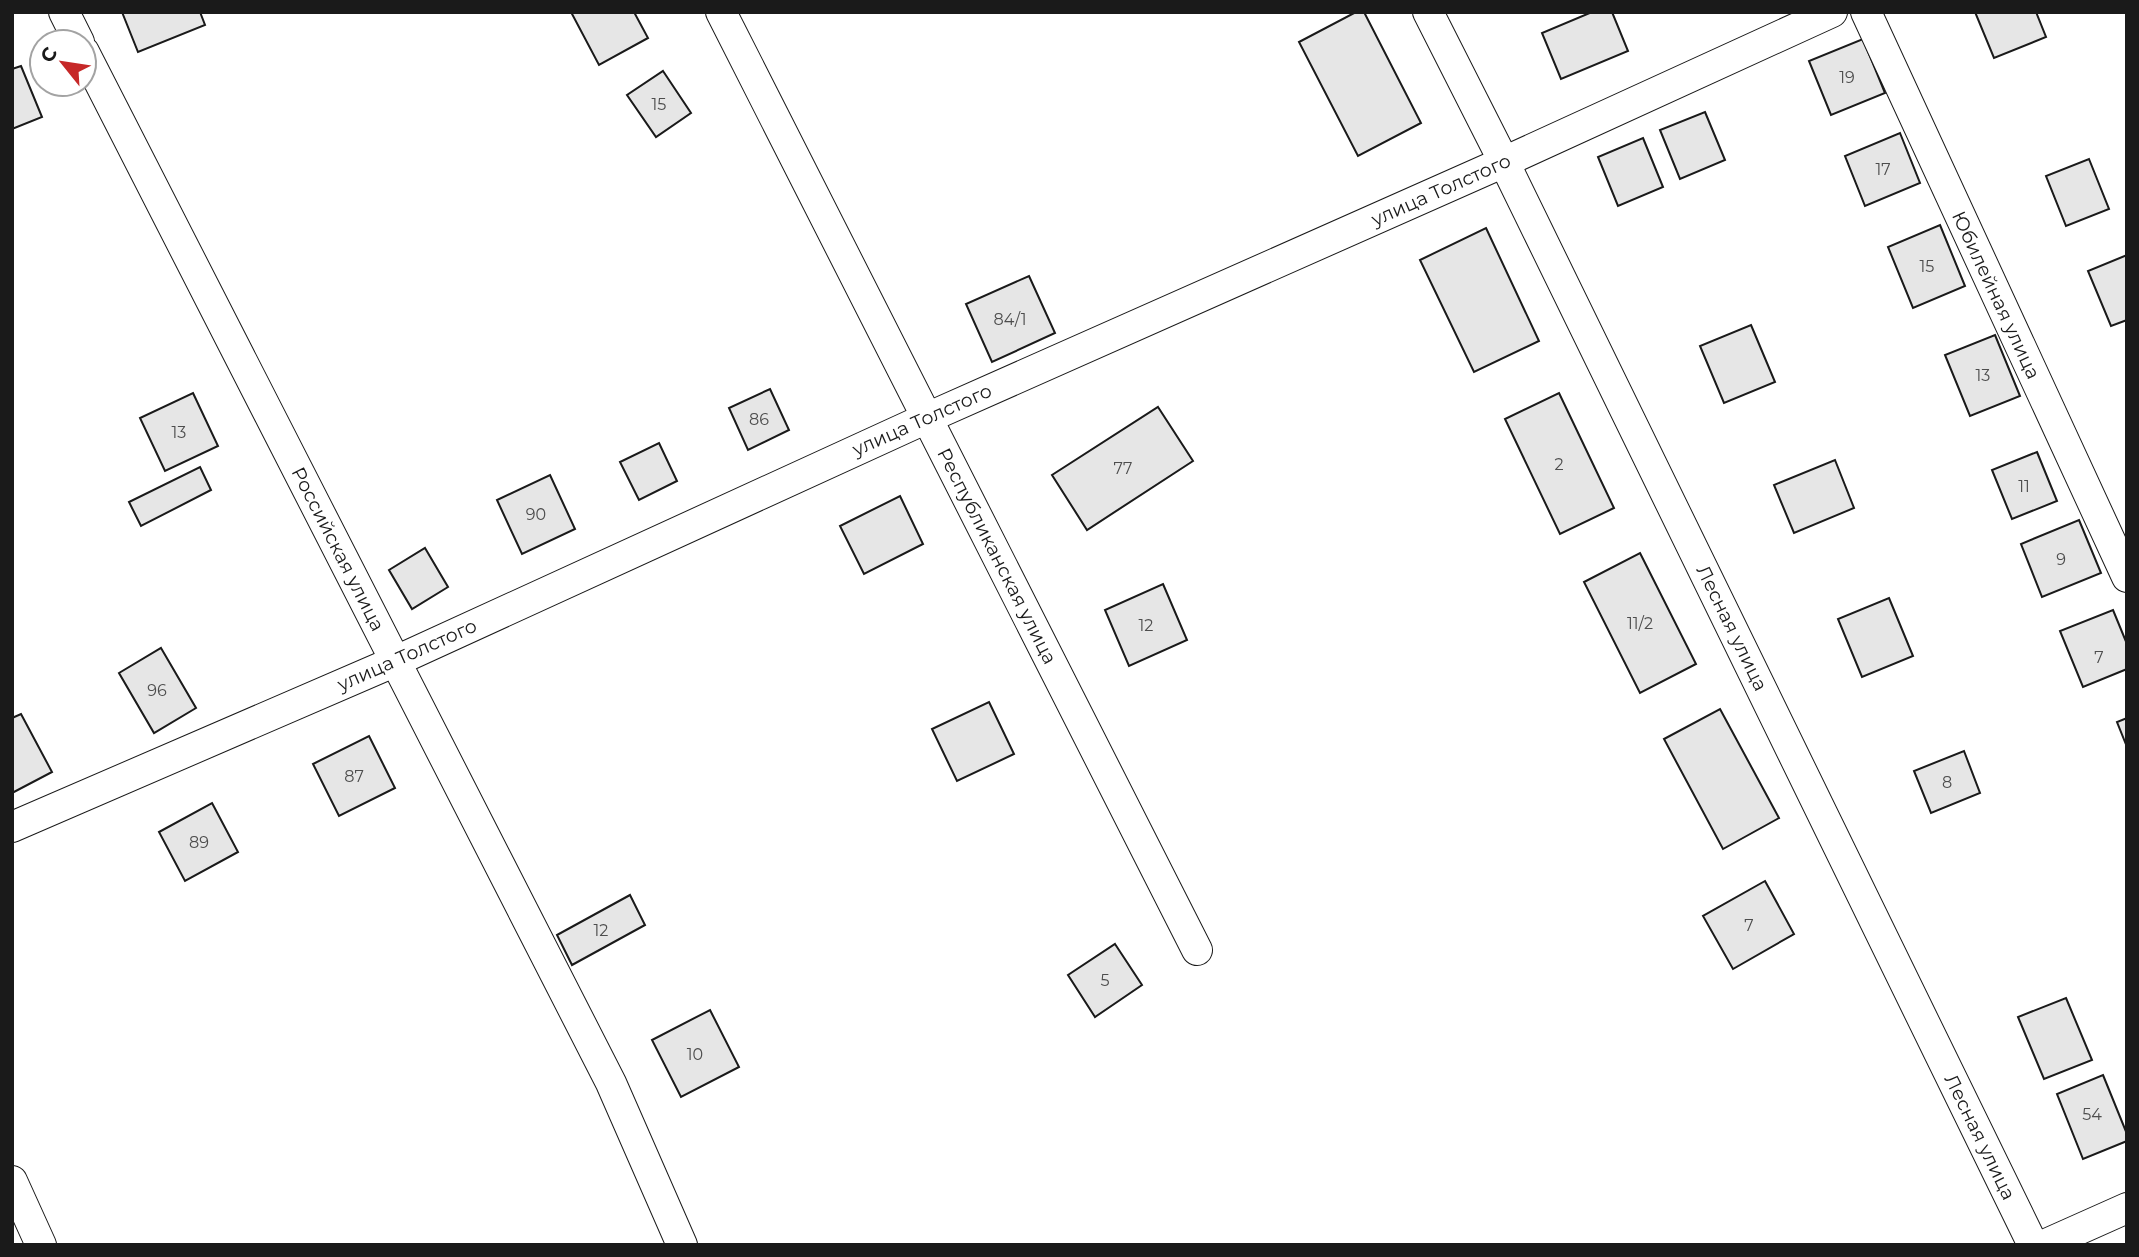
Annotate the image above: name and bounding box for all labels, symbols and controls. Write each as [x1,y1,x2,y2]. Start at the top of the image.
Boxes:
north arrow [28,28,98,98]
text: С [35,43,62,66]
house number: 19 [1839,68,1855,87]
house number: 15 [652,95,666,114]
street label: улица Толстого [1367,149,1514,231]
house number: 17 [1875,160,1891,179]
street label: Юбилейная улица [1947,207,2045,383]
house number: 15 [1920,257,1934,276]
house number: 84/1 [994,310,1026,329]
house number: 13 [1976,366,1990,385]
street label: улица Толстого [848,379,995,461]
house number: 86 [749,410,769,429]
house number: 13 [172,423,186,442]
street label: Республиканская улица [932,444,1062,668]
house number: 2 [1554,455,1564,474]
house number: 77 [1114,459,1132,478]
street label: Российская улица [287,463,389,635]
house number: 11 [2018,477,2030,496]
house number: 90 [526,505,546,524]
house number: 9 [2056,550,2066,569]
street label: Лесная улица [1692,561,1772,695]
street label: улица Толстого [333,614,480,696]
house number: 11/2 [1627,614,1653,633]
house number: 12 [1139,616,1153,635]
house number: 7 [2094,648,2104,667]
house number: 96 [147,681,167,700]
house number: 87 [344,767,364,786]
house number: 8 [1942,773,1952,792]
house number: 89 [189,833,209,852]
house number: 7 [1744,916,1754,935]
house number: 12 [594,921,608,940]
house number: 5 [1100,971,1110,990]
house number: 10 [687,1045,703,1064]
street label: Лесная улица [1940,1070,2020,1204]
house number: 54 [2082,1105,2102,1124]

